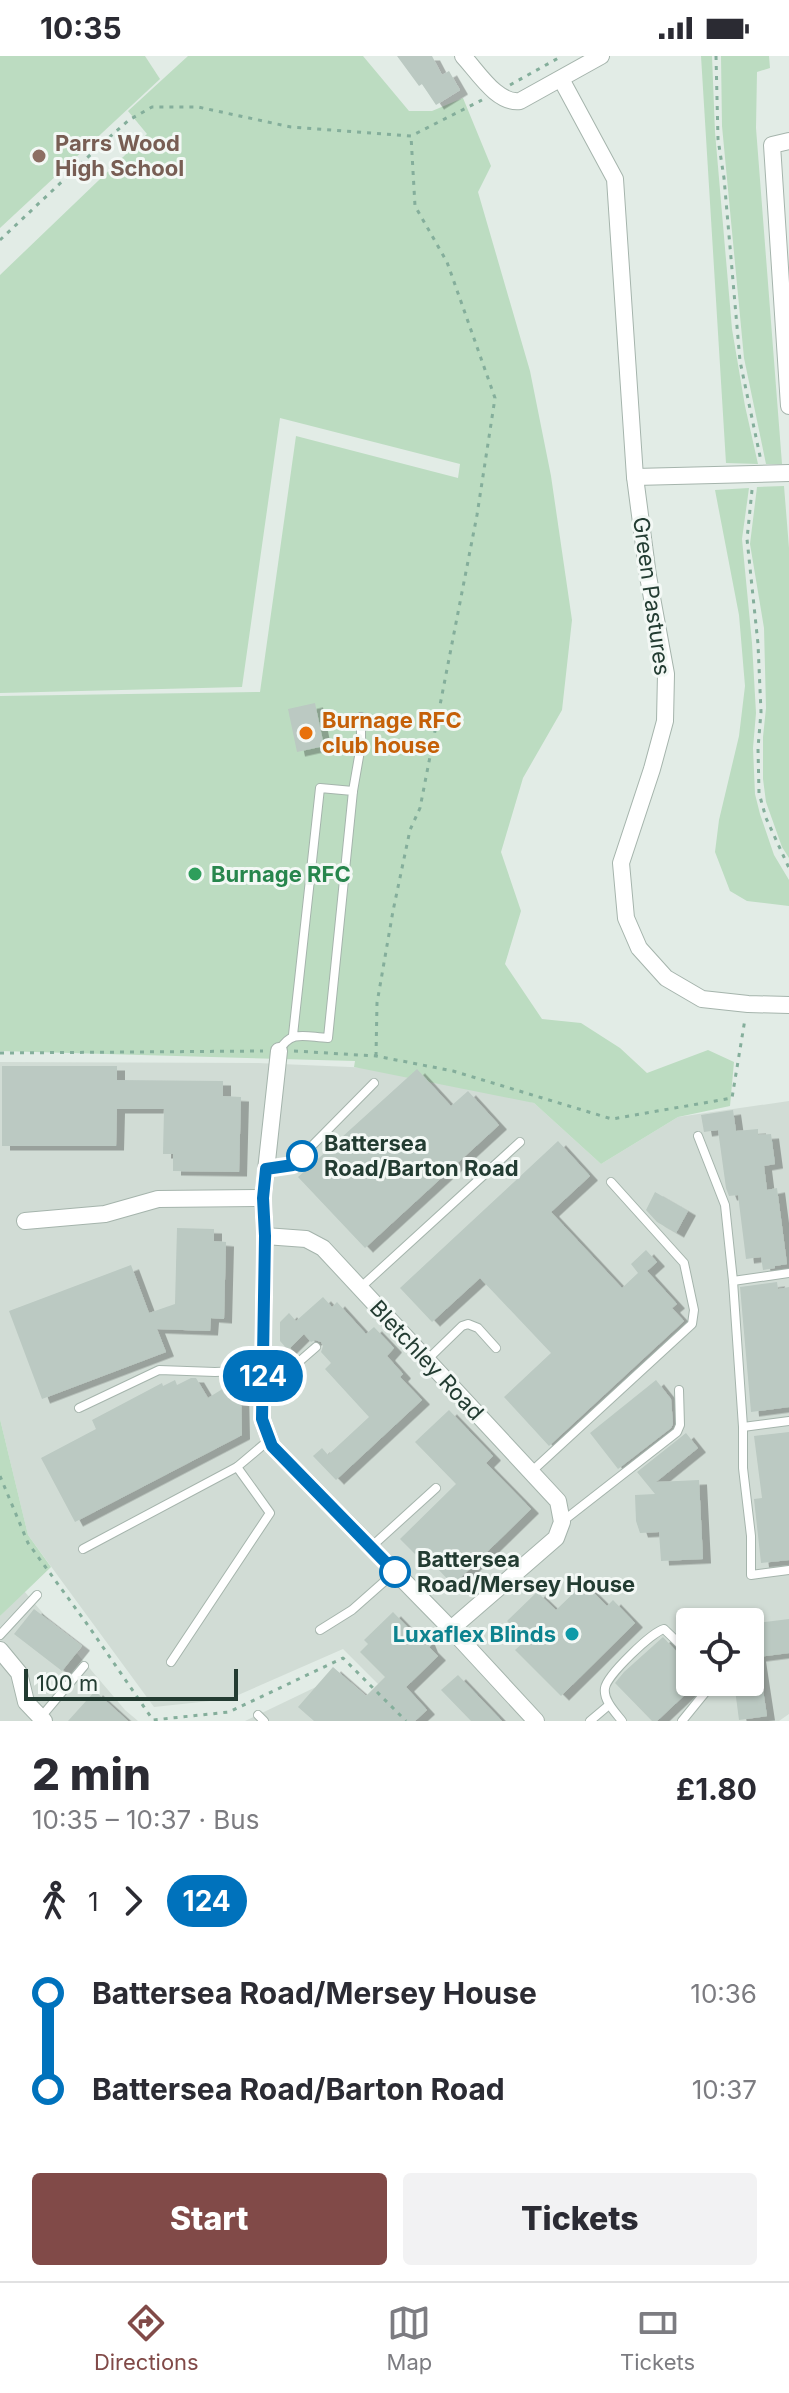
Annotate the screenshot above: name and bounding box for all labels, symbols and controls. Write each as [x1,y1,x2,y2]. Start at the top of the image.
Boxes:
text: 10:35 [40,10,122,46]
place label: Parrs Wood High School [55,130,184,181]
marker: Parrs Wood High School [30,147,48,165]
street label: Green Pastures [628,515,676,677]
place label: Burnage RFC club house [322,707,462,758]
marker: Burnage RFC club house [297,724,315,742]
place label: Burnage RFC [211,861,351,887]
marker: Burnage RFC [186,865,204,883]
place label: Battersea Road/Barton Road [324,1130,519,1181]
marker: Battersea Road/Barton Road [287,1141,317,1171]
street label: Bletchley Road [365,1295,489,1425]
line badge: 124 [217,1350,309,1402]
text: 124 [239,1359,287,1393]
place label: Battersea Road/Mersey House [417,1546,635,1597]
marker: Battersea Road/Mersey House [380,1557,410,1587]
map controls [676,1608,764,1696]
button: locate [676,1608,764,1696]
place label: Luxaflex Blinds [393,1621,556,1647]
marker: Luxaflex Blinds [563,1625,581,1643]
scale bar [24,1665,238,1701]
text: 100 m [36,1670,98,1696]
text: 2 min [32,1747,151,1801]
text: £1.80 [676,1771,757,1807]
text: 10:35 – 10:37 · Bus [32,1804,259,1835]
icon: walk [32,1879,76,1923]
icon: forward [111,1879,155,1923]
text: 124 [183,1884,231,1918]
text: 1 [88,1886,99,1917]
text: Battersea Road/Mersey House [92,1975,537,2011]
text: 10:36 [690,1978,757,2009]
text: Battersea Road/Barton Road [92,2071,505,2107]
text: 10:37 [692,2074,757,2105]
button: Start [32,2173,387,2265]
button: Tickets [403,2173,757,2265]
tab: Directions [94,2301,199,2375]
tab: Map [387,2301,432,2375]
tab: Tickets [620,2301,695,2375]

